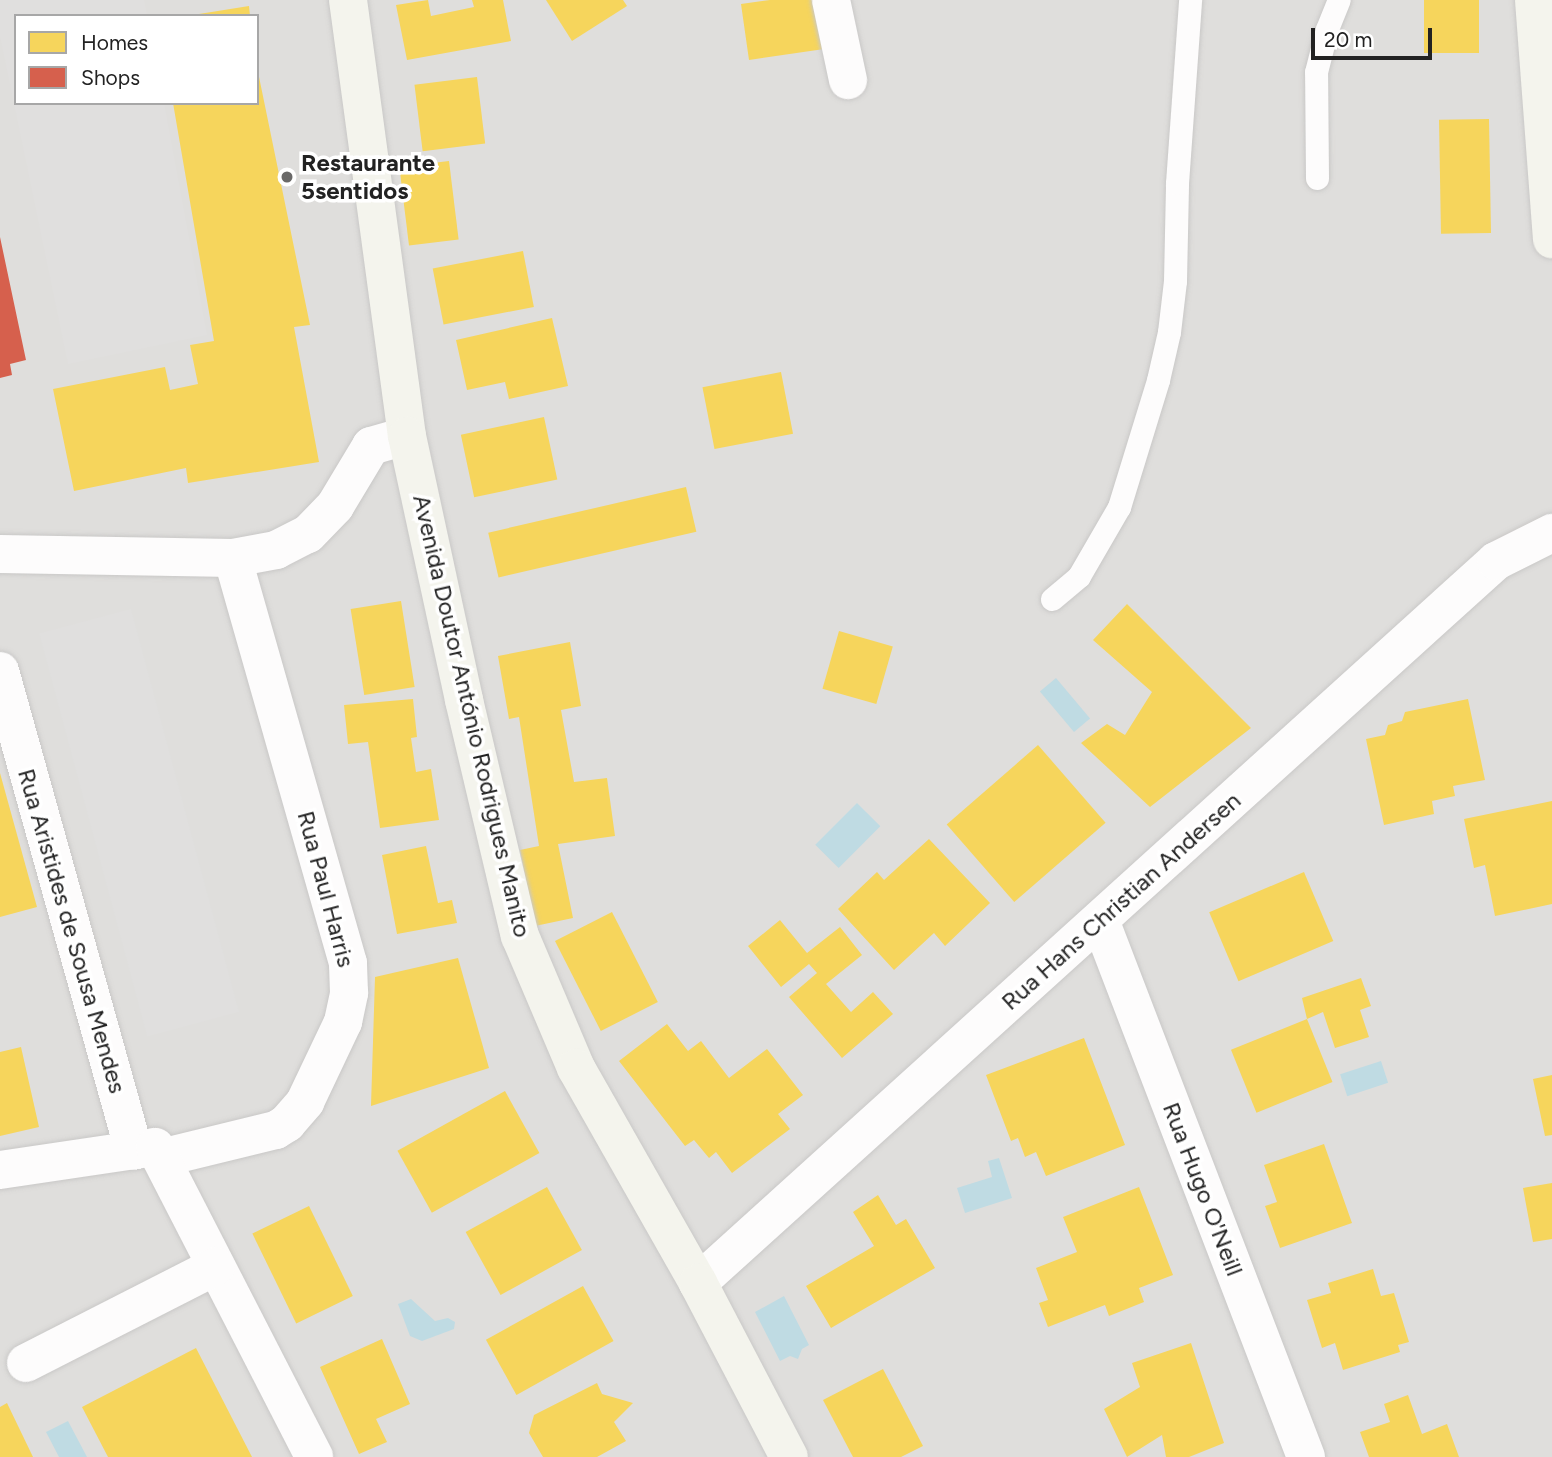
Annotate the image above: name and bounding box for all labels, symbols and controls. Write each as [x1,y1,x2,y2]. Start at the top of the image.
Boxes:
legend [14,14,259,105]
scale bar [1314,14,1435,58]
text: 20 m [1324,27,1372,52]
text: Homes [81,30,148,55]
text: Shops [81,65,140,90]
place label: Restaurante 5sentidos [301,149,435,205]
marker: Restaurante 5sentidos [279,169,295,185]
street label: Avenida Doutor António Rodrigues Manito [407,492,537,940]
street label: Rua Aristides de Sousa Mendes [12,765,132,1097]
street label: Rua Hans Christian Andersen [996,786,1246,1016]
street label: Rua Paul Harris [291,808,361,970]
street label: Rua Hugo O'Neill [1157,1098,1249,1280]

